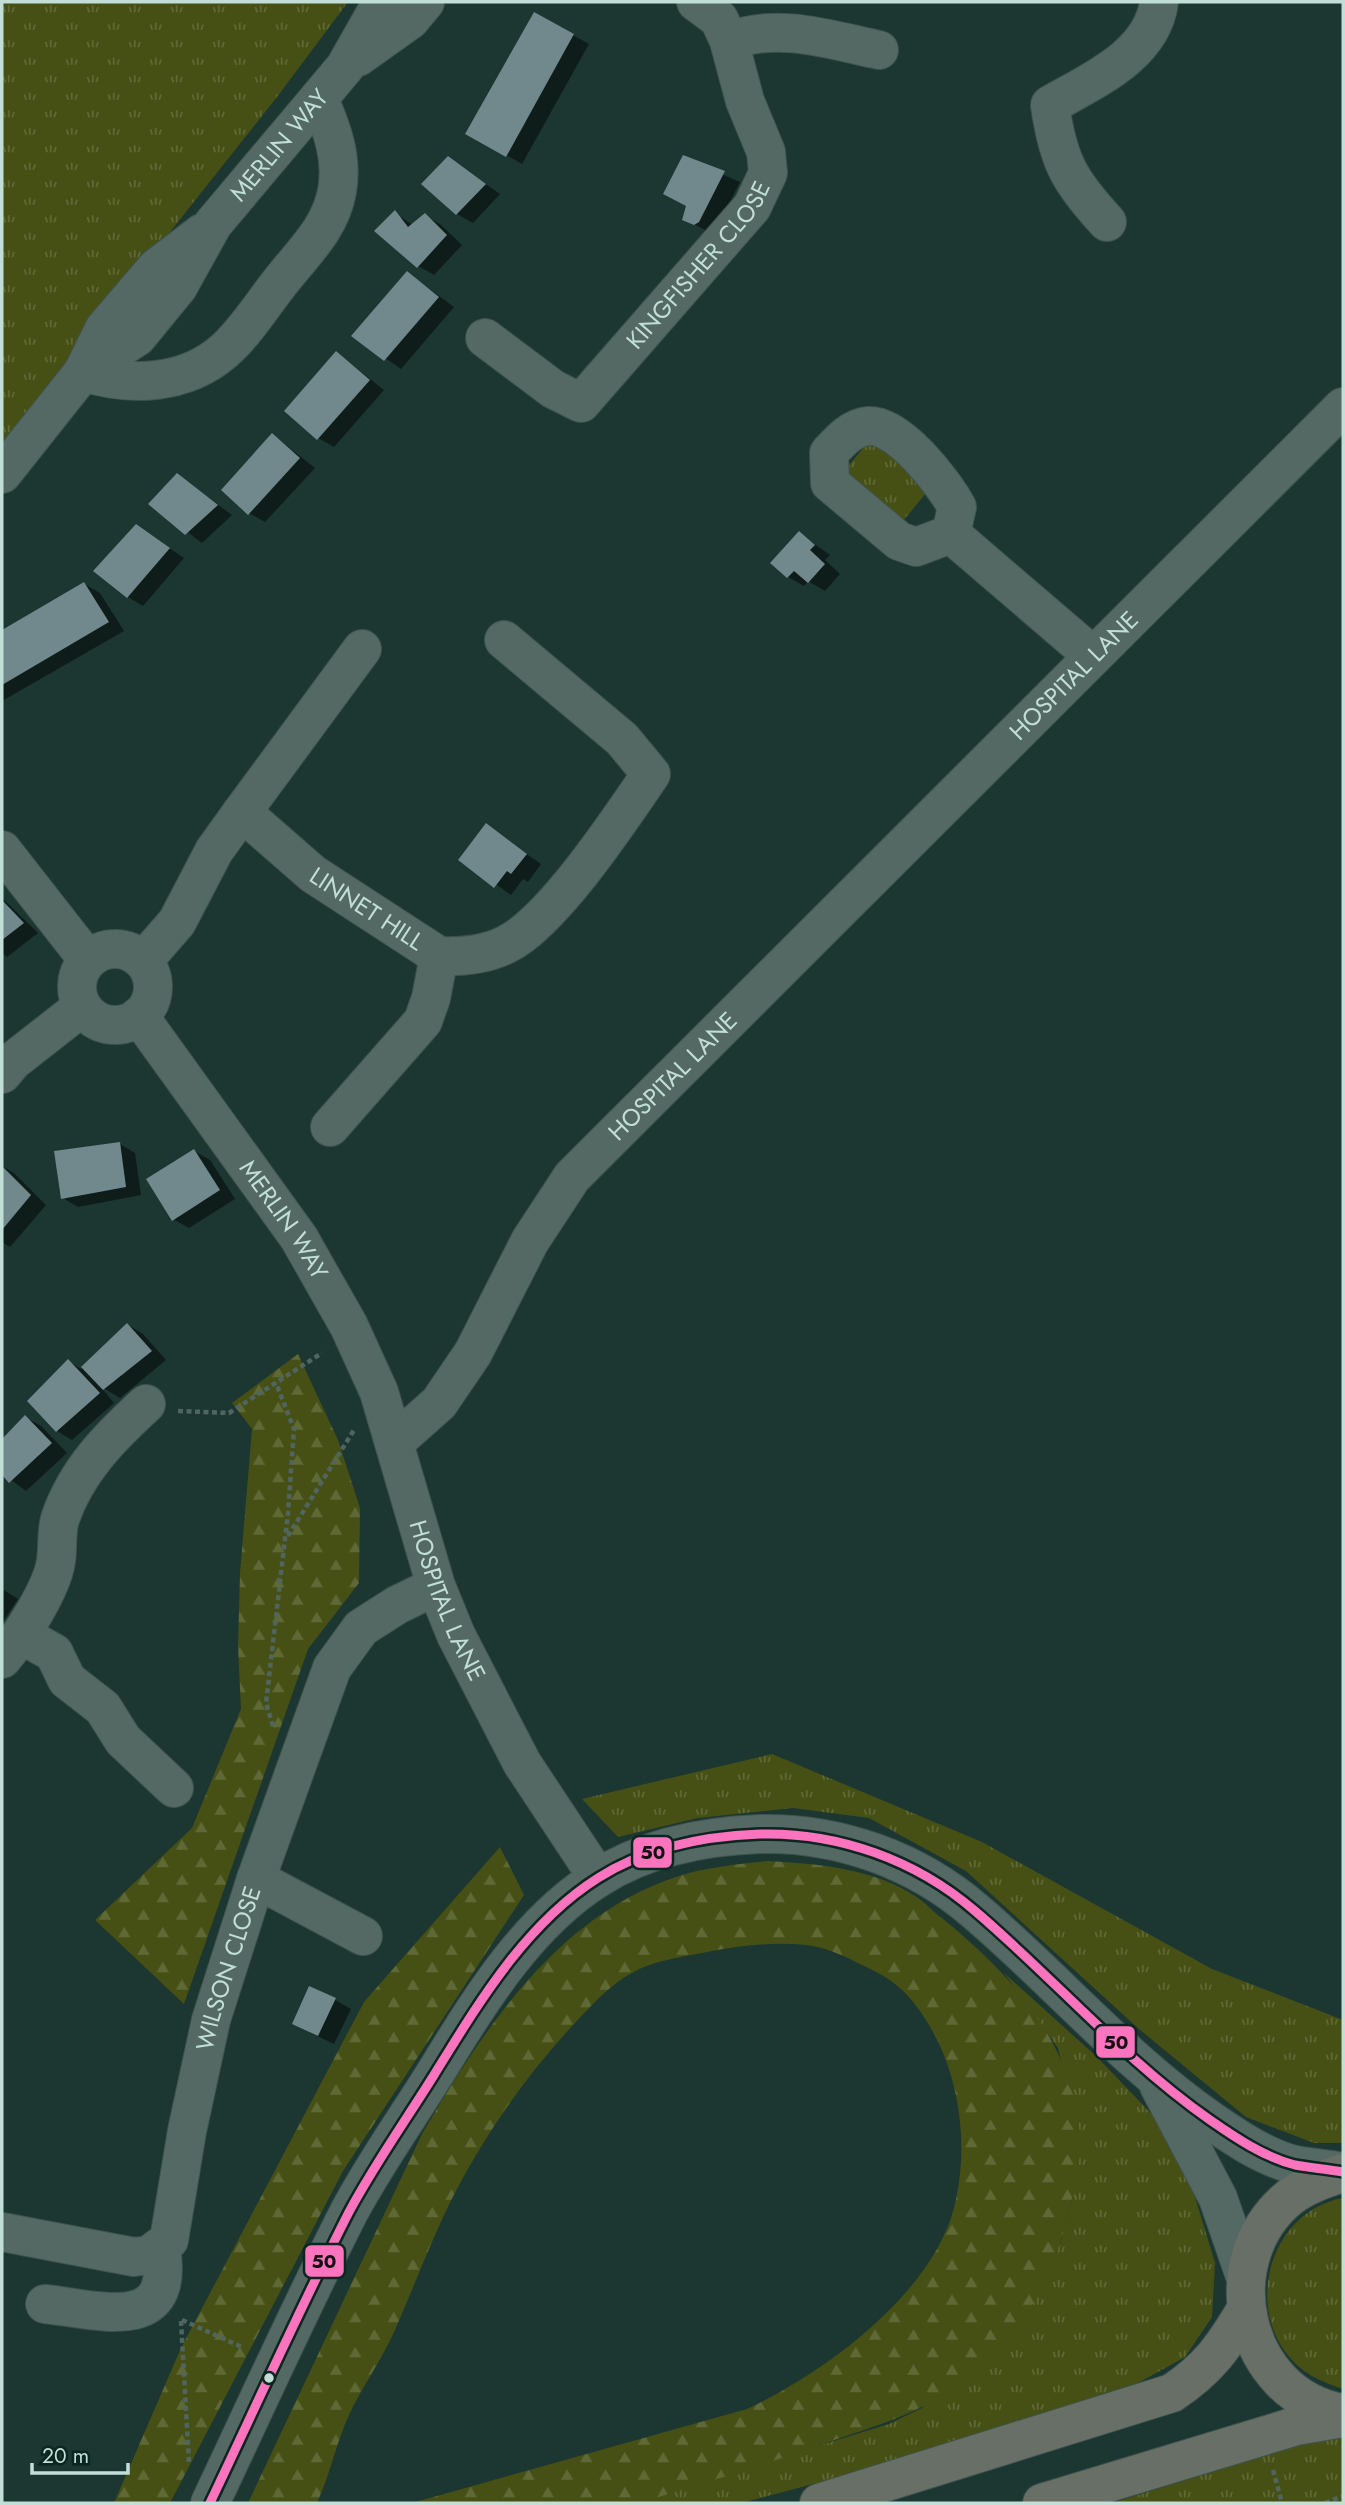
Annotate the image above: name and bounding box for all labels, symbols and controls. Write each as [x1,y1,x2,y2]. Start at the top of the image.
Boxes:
street label: MERLIN WAY [221,81,337,209]
street label: KINGFISHER CLOSE [618,175,779,357]
street label: HOSPITAL LANE [1001,603,1146,748]
street label: LINNET HILL [303,858,431,959]
street label: HOSPITAL LANE [600,1003,745,1148]
street label: MERLIN WAY [231,1152,337,1286]
street label: HOSPITAL LANE [401,1516,495,1687]
line badge: 50 [632,1836,673,1869]
text: 50 [641,1839,665,1866]
street label: WILSON CLOSE [187,1882,270,2054]
line badge: 50 [1095,2025,1136,2059]
text: 50 [1104,2029,1128,2056]
line badge: 50 [304,2244,345,2278]
text: 50 [312,2248,336,2275]
unlabelled marker [262,2371,276,2385]
scale bar [32,2432,128,2476]
text: 20 m [42,2441,89,2471]

